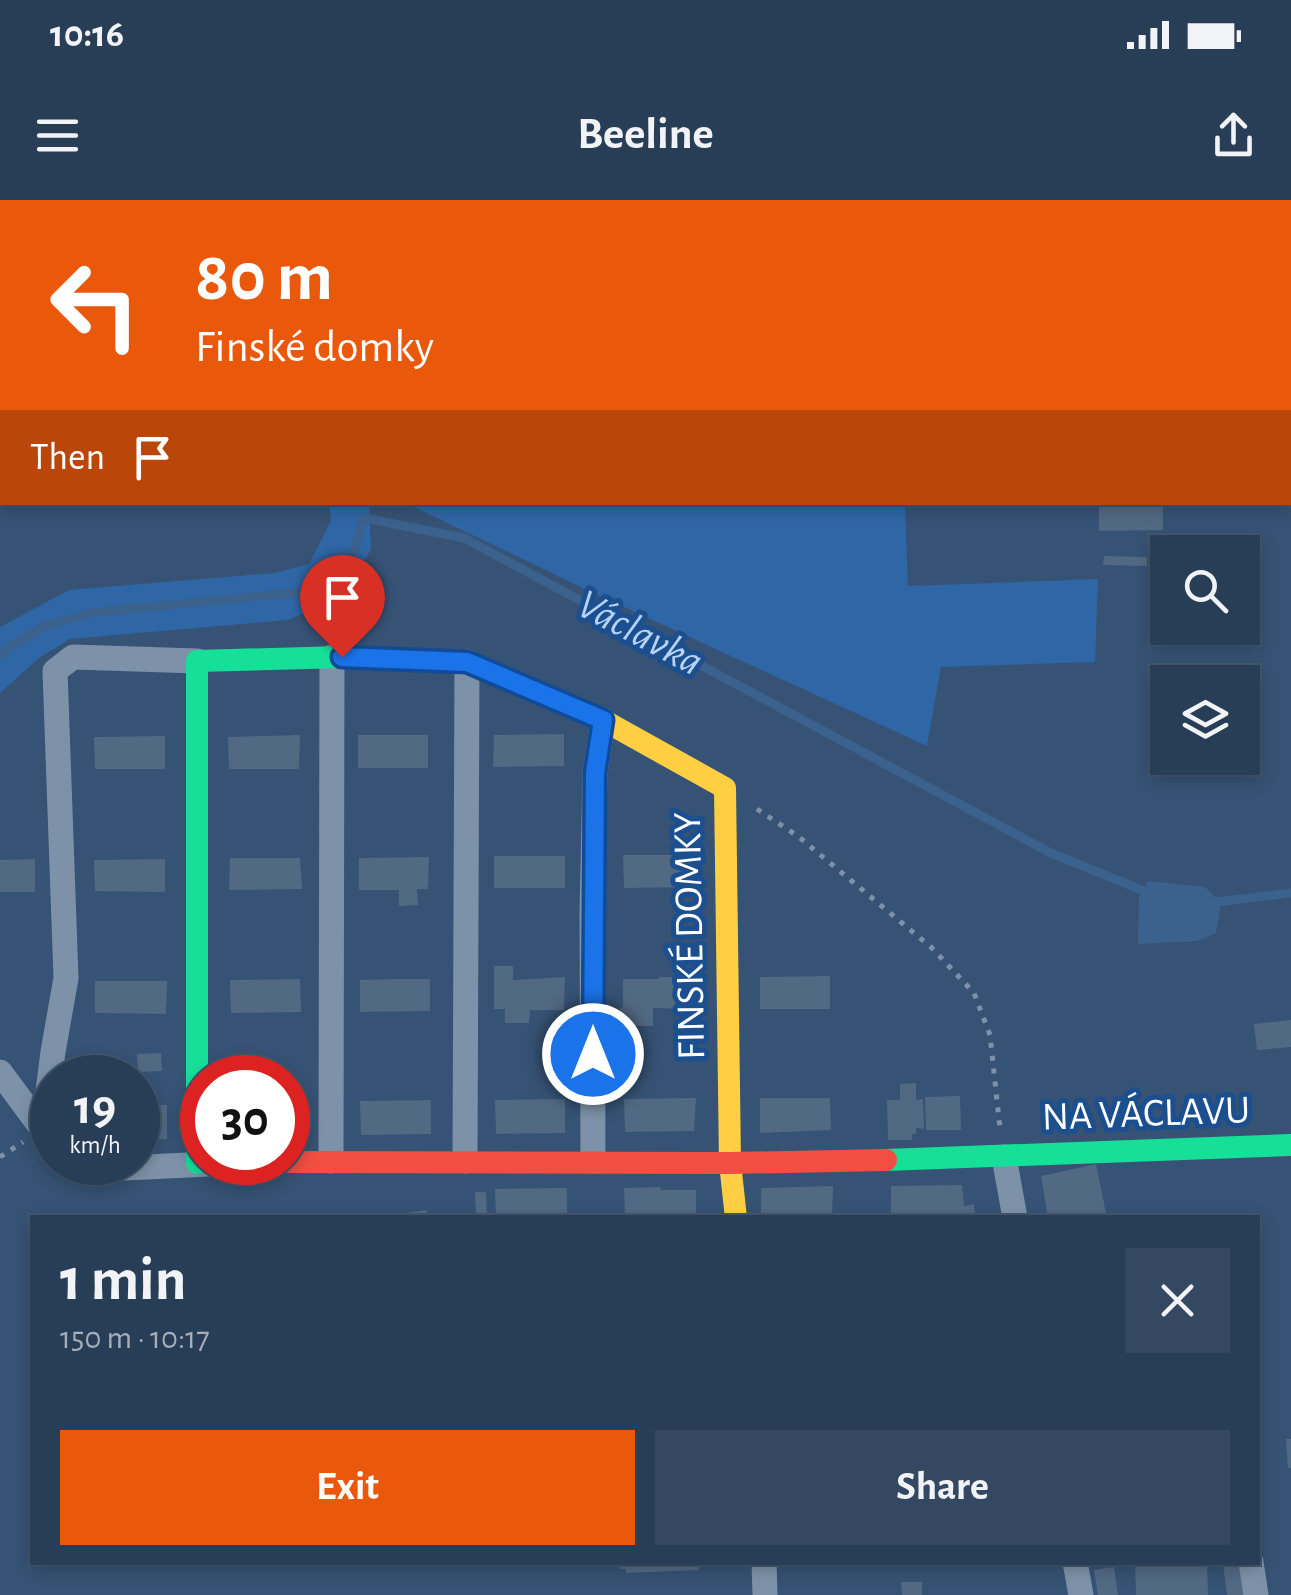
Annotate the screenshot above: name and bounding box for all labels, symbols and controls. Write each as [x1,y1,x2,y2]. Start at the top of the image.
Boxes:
text: 10:16 [50,16,124,54]
icon: menu [30,108,85,163]
icon: share [1206,108,1261,163]
text: Beeline [577,112,714,157]
icon: left [30,240,160,370]
text: 80 m [195,243,333,313]
text: Finské domky [195,325,434,370]
icon: arrive [125,430,180,485]
text: Then [30,439,105,477]
map controls [1150,535,1260,775]
button: search [1150,535,1260,645]
pin [300,555,385,658]
icon: arrive [315,570,370,625]
water label: Václavka [570,583,710,683]
button: layers [1150,665,1260,775]
street label: FINSKÉ DOMKY [664,812,712,1060]
position arrow [541,1002,645,1106]
speed limit sign: 30 [180,1055,310,1185]
text: 19 [74,1083,116,1133]
street label: NA VÁCLAVU [1041,1086,1251,1138]
text: km/h [69,1133,121,1158]
button: close [1125,1248,1230,1353]
text: 1 min [60,1251,186,1311]
text: 150 m · 10:17 [60,1322,210,1354]
button: Exit [60,1430,635,1545]
button: Share [655,1430,1230,1545]

